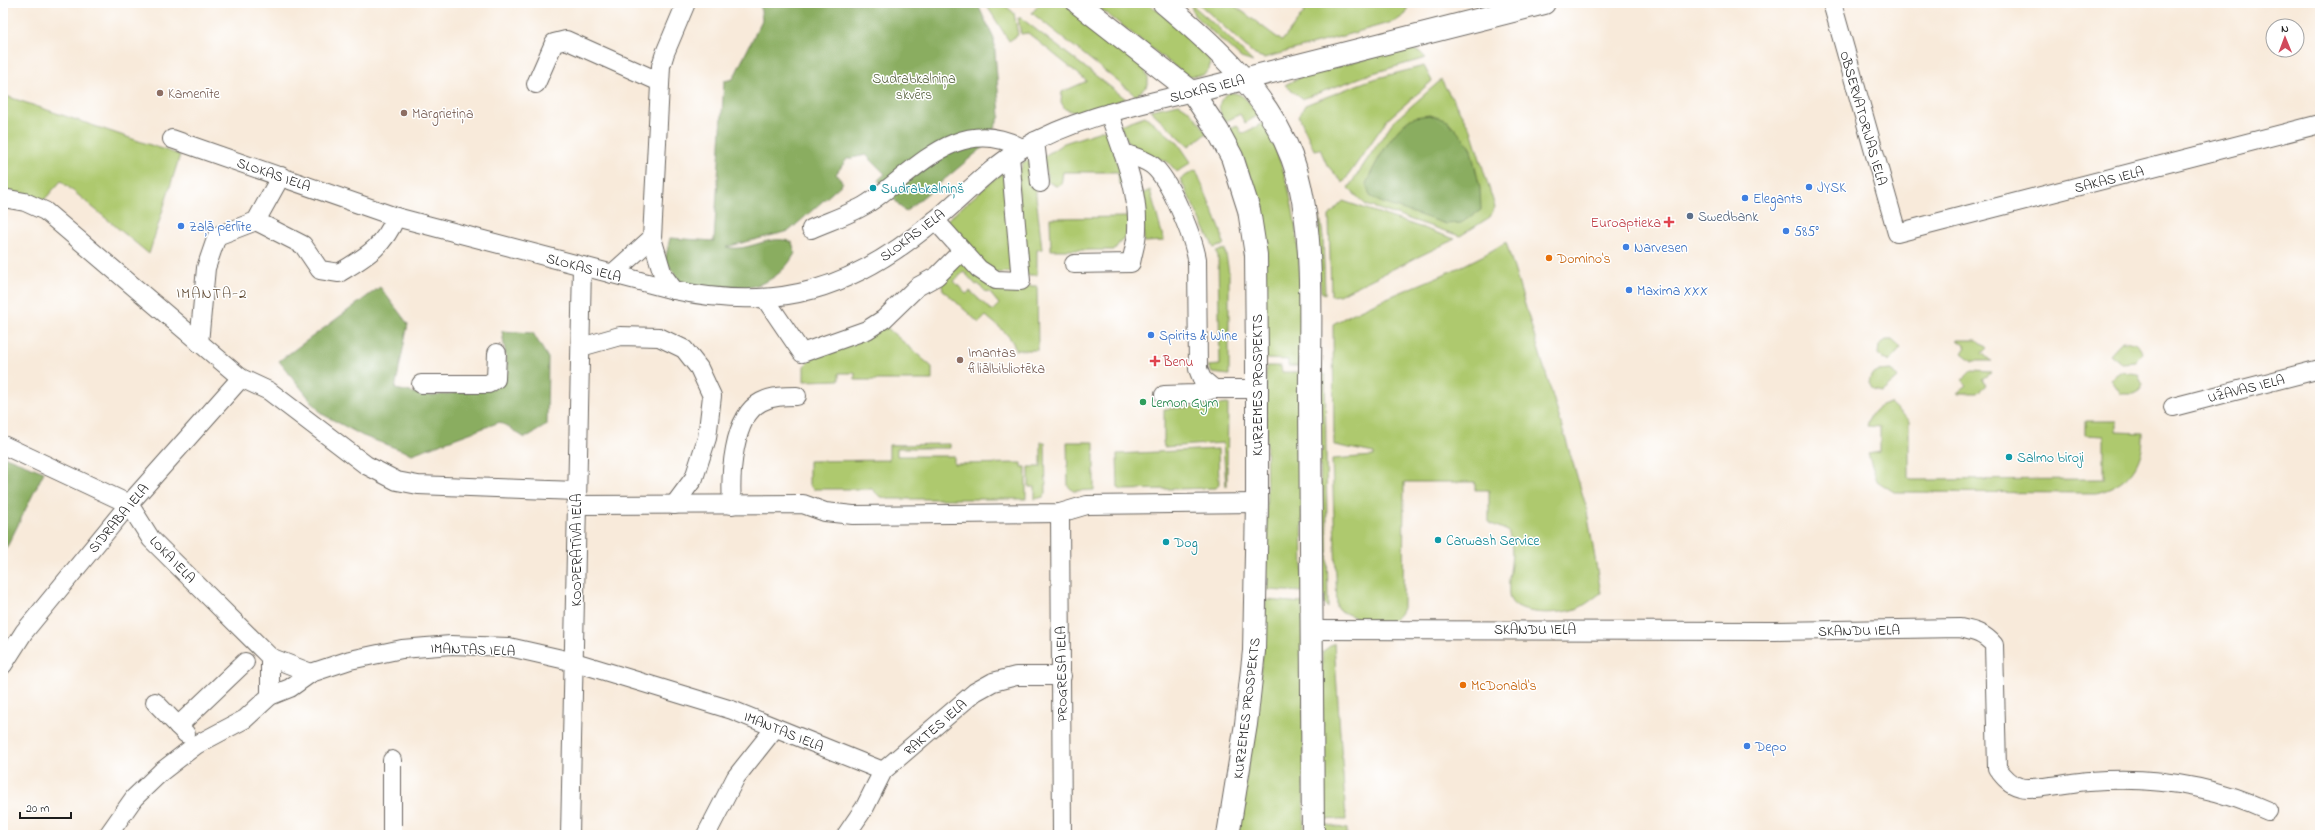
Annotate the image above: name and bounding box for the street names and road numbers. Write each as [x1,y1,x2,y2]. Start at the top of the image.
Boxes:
street label: OBSERVATORIJAS IELA [1833,49,1892,188]
street label: SLOKAS IELA [1168,70,1247,109]
street label: SLOKAS IELA [234,153,313,198]
street label: SAKAS IELA [2072,162,2146,199]
street label: SLOKAS IELA [876,205,950,268]
street label: SLOKAS IELA [544,248,623,289]
street label: KURZEMES PROSPEKTS [1248,314,1269,456]
street label: UŽAVAS IELA [2206,370,2287,409]
street label: SIDRABA IELA [84,480,155,558]
street label: KOOPERATĪVA IELA [567,494,588,606]
street label: LOKA IELA [144,532,200,589]
street label: SKANDU IELA [1494,620,1576,641]
street label: SKANDU IELA [1818,620,1900,643]
street label: PROGRESA IELA [1051,626,1074,722]
street label: KURZEMES PROSPEKTS [1228,636,1267,780]
street label: IMANTAS IELA [430,639,516,662]
street label: RAKTES IELA [900,695,972,762]
street label: IMANTAS IELA [740,707,827,758]

